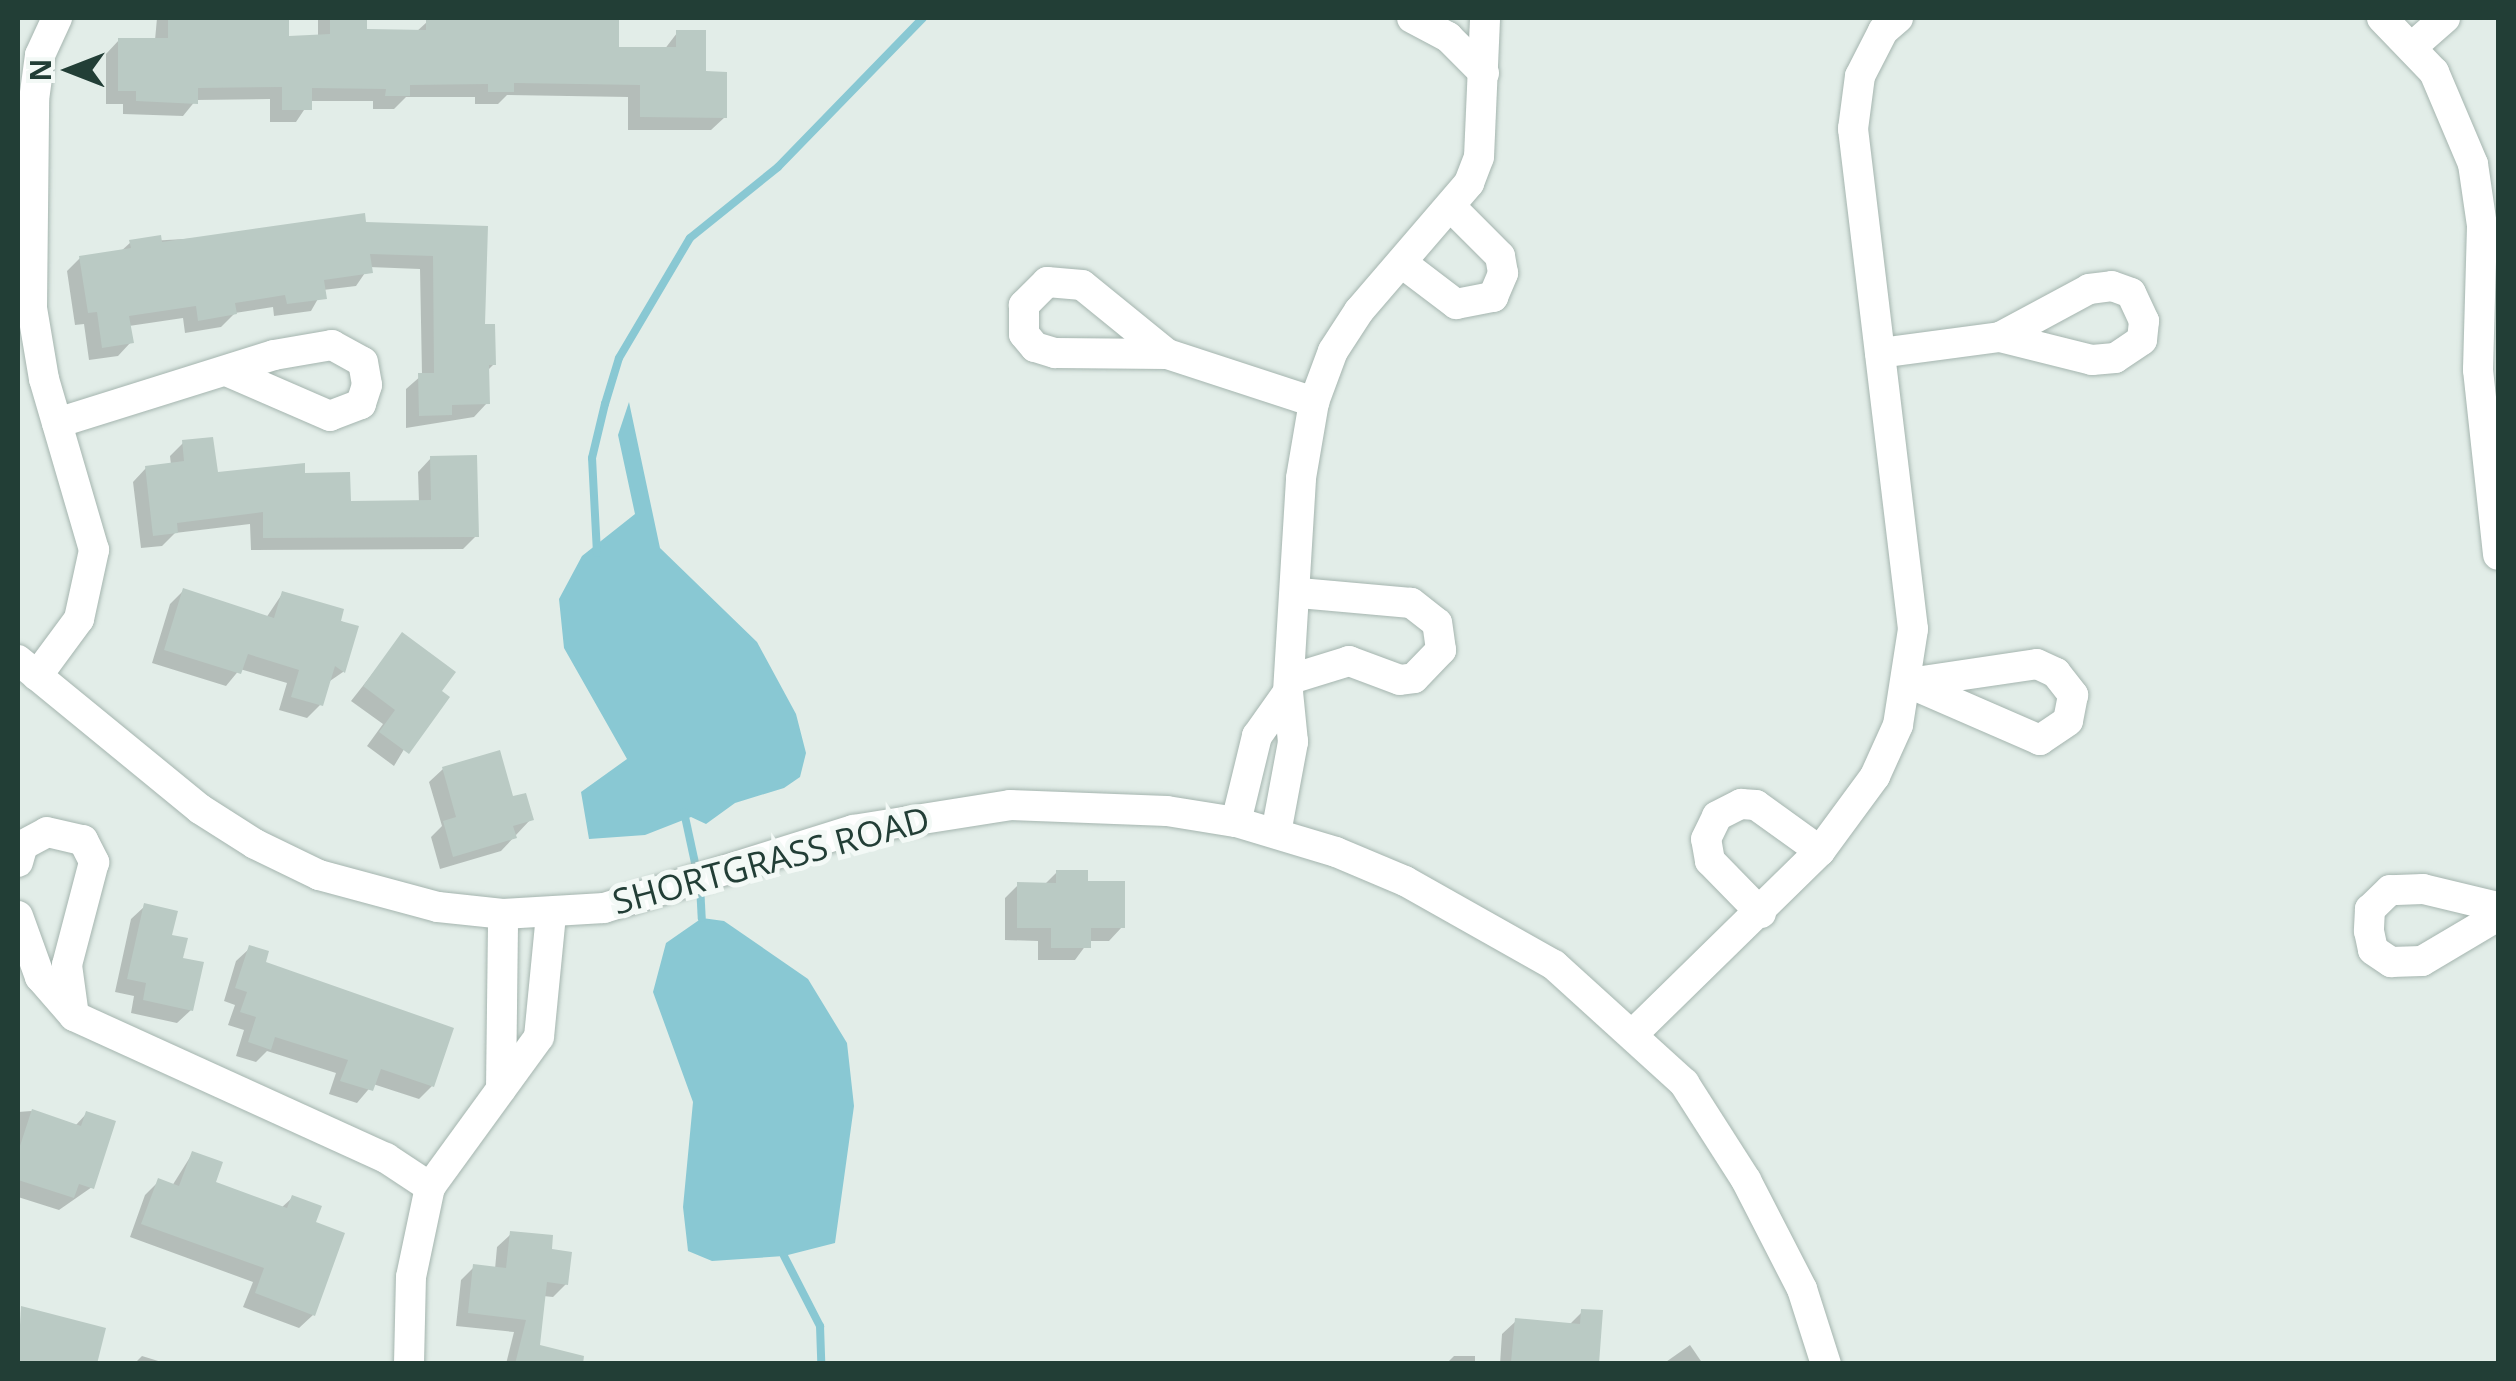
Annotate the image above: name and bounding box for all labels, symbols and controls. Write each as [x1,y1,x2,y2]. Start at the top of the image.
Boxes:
north arrow [20,20,120,120]
text: N [21,59,59,81]
street label: SHORTGRASS ROAD [608,798,934,922]

